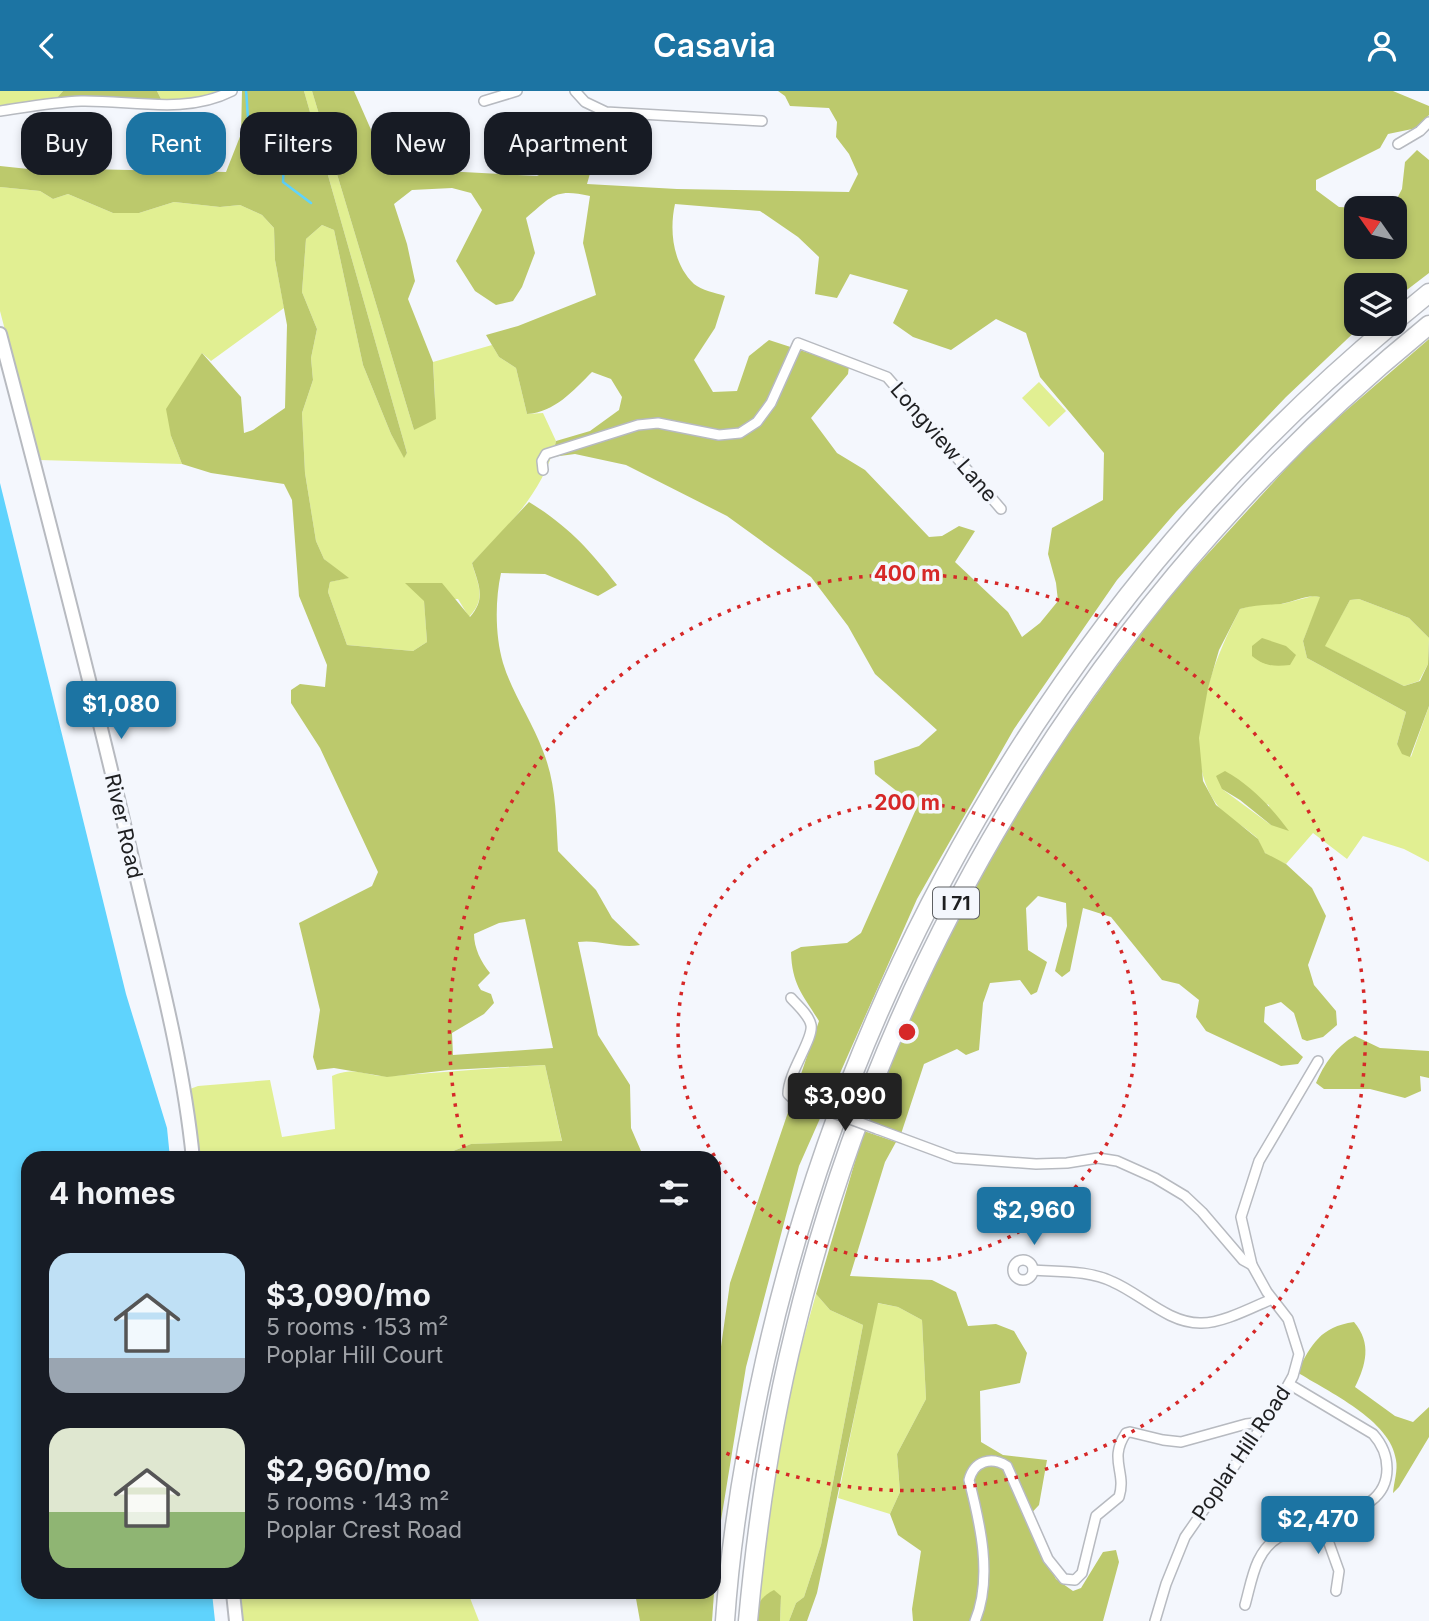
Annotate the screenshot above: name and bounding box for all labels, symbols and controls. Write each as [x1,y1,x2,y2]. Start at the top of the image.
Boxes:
text: Casavia [653,26,776,65]
icon: back [28,27,66,65]
icon: person [1363,27,1401,65]
chip: Buy [21,112,112,175]
chip: Rent [126,112,226,175]
chip: Filters [240,112,357,175]
chip: New [371,112,470,175]
chip: Apartment [484,112,652,175]
north arrow [1344,196,1407,259]
map controls [1344,196,1407,336]
button: layers [1344,273,1407,336]
street label: Longview Lane [885,377,1003,507]
text: 400 m [874,561,940,586]
pin: $1,080 [64,681,178,741]
text: $1,080 [82,690,160,718]
street label: River Road [100,771,148,881]
text: 200 m [874,790,940,815]
road number: I 71 [933,887,979,919]
centre of rings [895,1020,919,1044]
pin: $3,090 [788,1073,902,1133]
text: $3,090 [804,1082,886,1110]
icon: filters [655,1174,693,1212]
text: 4 homes [49,1175,176,1211]
pin: $2,960 [977,1187,1091,1247]
text: $2,960 [993,1196,1075,1224]
text: $3,090/mo [266,1277,431,1313]
icon: home [105,1281,189,1365]
text: 5 rooms · 153 m² [266,1313,448,1341]
text: Poplar Hill Court [266,1341,443,1369]
street label: Poplar Hill Road [1187,1381,1295,1525]
text: $2,960/mo [266,1452,431,1488]
icon: home [105,1456,189,1540]
text: 5 rooms · 143 m² [266,1488,449,1516]
pin: $2,470 [1261,1497,1375,1556]
text: $2,470 [1277,1505,1359,1533]
text: Poplar Crest Road [266,1516,462,1544]

